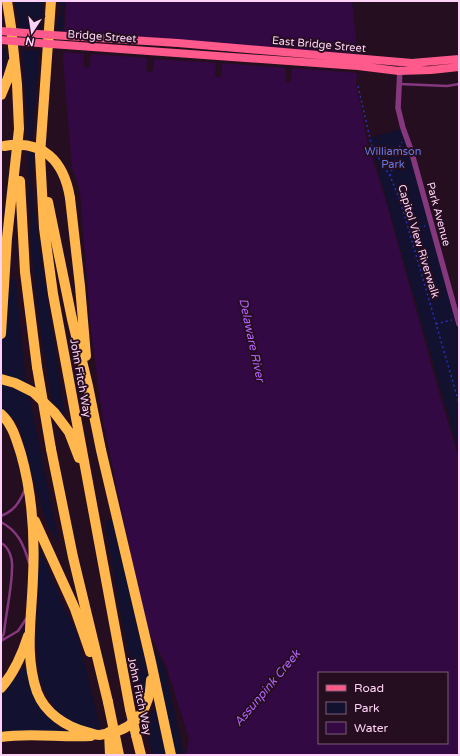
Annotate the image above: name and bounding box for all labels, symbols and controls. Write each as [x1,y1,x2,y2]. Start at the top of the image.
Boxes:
north arrow [12,12,52,52]
street label: Bridge Street [67,28,137,45]
text: N [24,34,36,49]
street label: East Bridge Street [271,34,367,55]
park label: Williamson Park [365,145,421,171]
street label: Park Avenue [424,181,453,248]
street label: Capitol View Riverwalk [395,183,442,300]
water label: Delaware River [236,297,268,384]
street label: John Fitch Way [67,338,94,418]
water label: Assunpink Creek [231,646,304,729]
street label: John Fitch Way [125,656,154,736]
legend [318,672,448,744]
text: Road [354,681,384,695]
text: Park [354,701,380,715]
text: Water [354,721,389,735]

